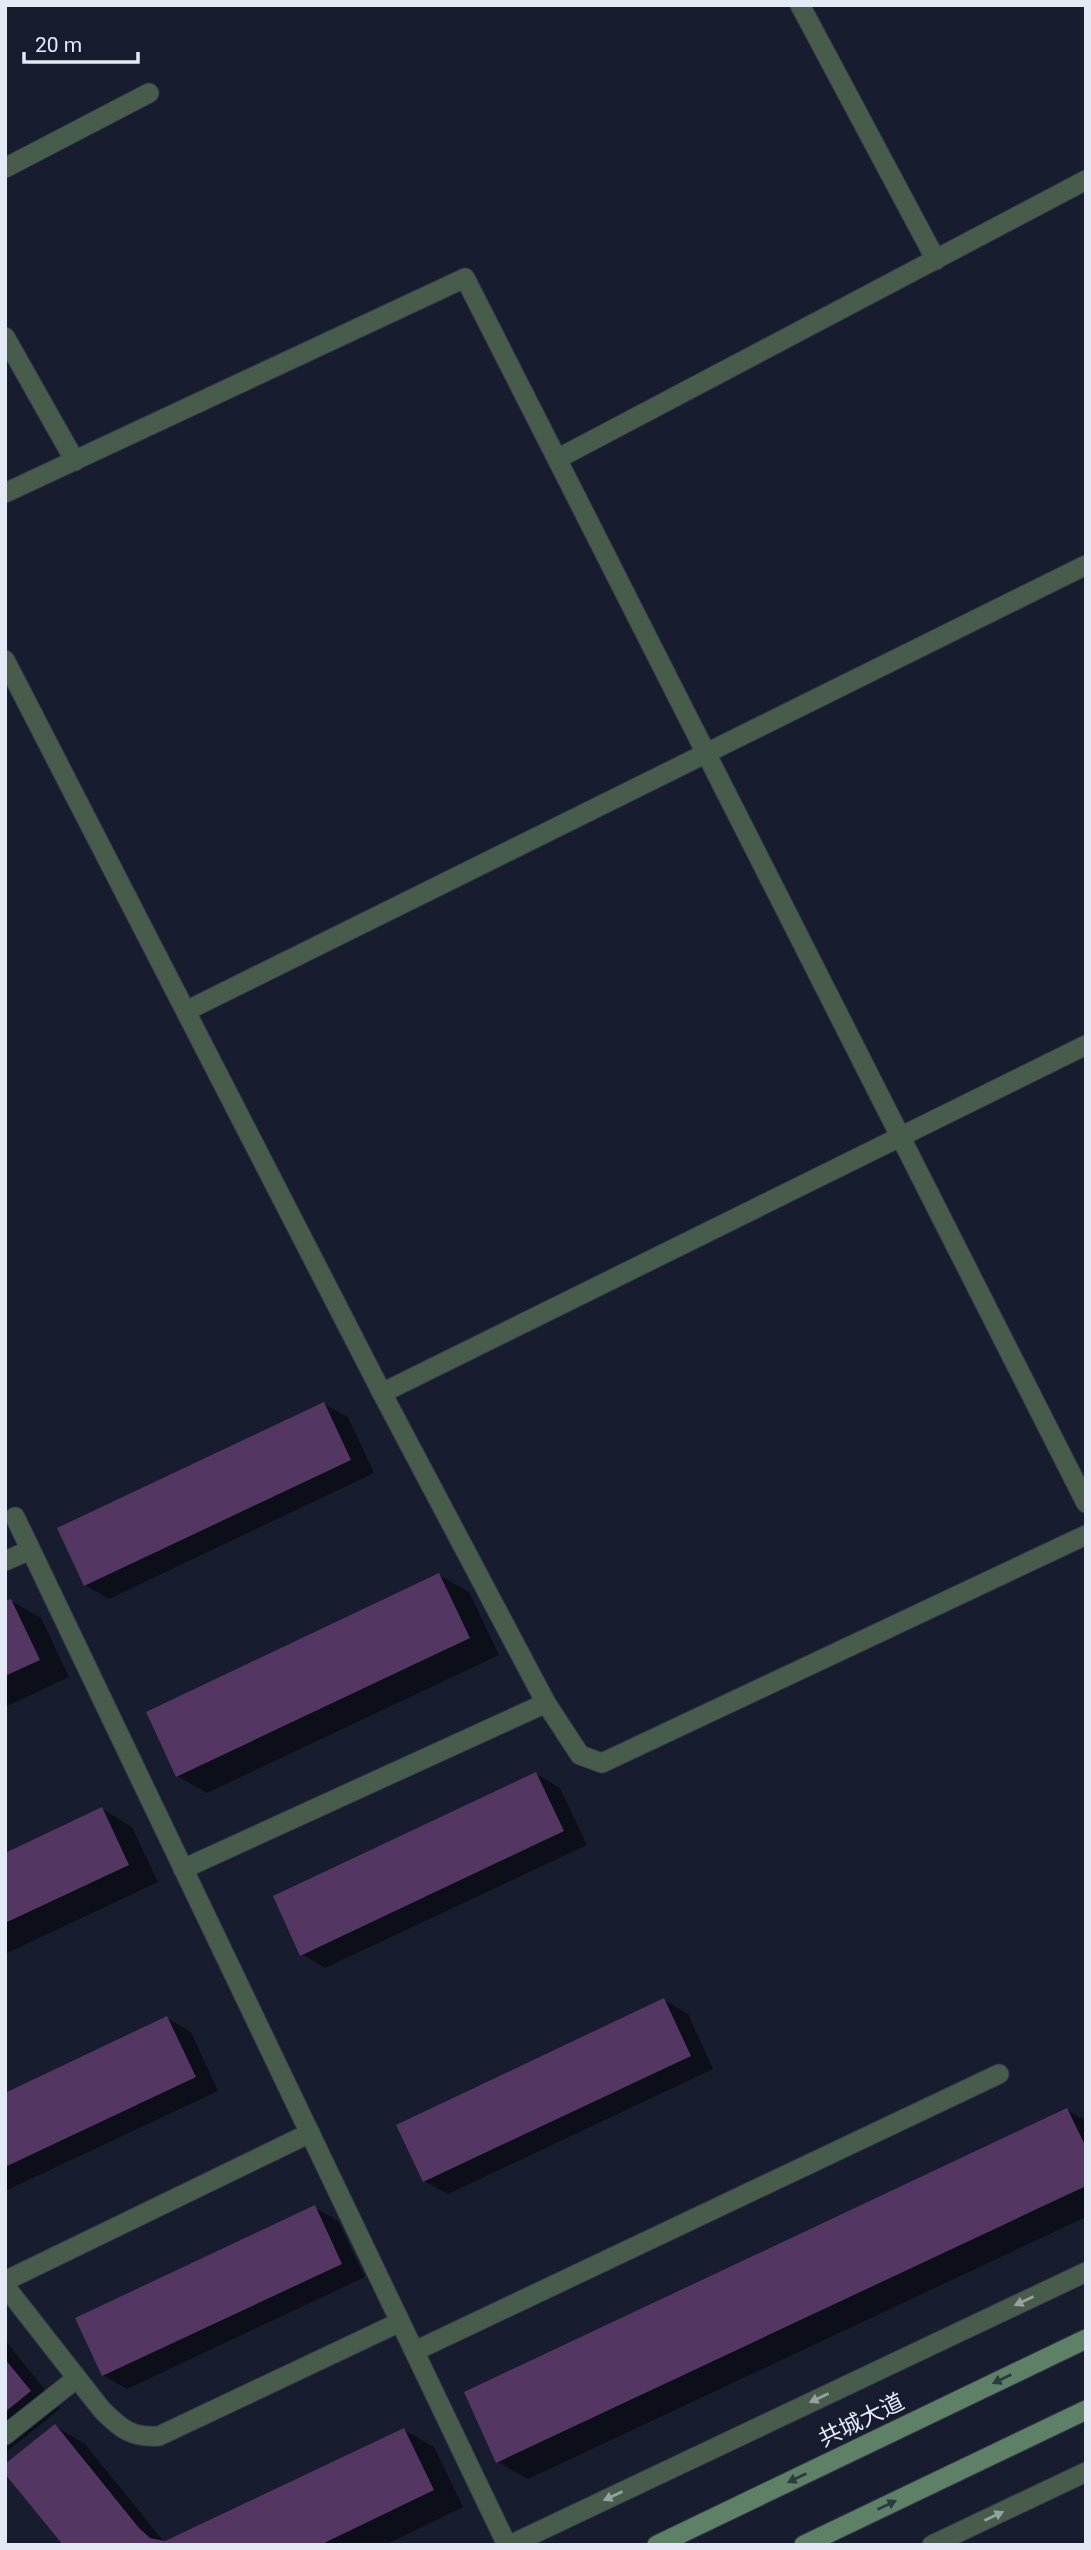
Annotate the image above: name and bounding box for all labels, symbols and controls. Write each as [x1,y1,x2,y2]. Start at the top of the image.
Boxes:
scale bar [24,21,138,65]
text: 20 m [35,33,82,57]
one-way arrow [1014,2295,1034,2307]
one-way arrow [992,2374,1012,2385]
street label: 共城大道 [814,2388,908,2453]
one-way arrow [808,2393,829,2404]
one-way arrow [787,2472,807,2483]
one-way arrow [603,2490,623,2502]
one-way arrow [877,2499,898,2510]
one-way arrow [984,2510,1004,2521]

